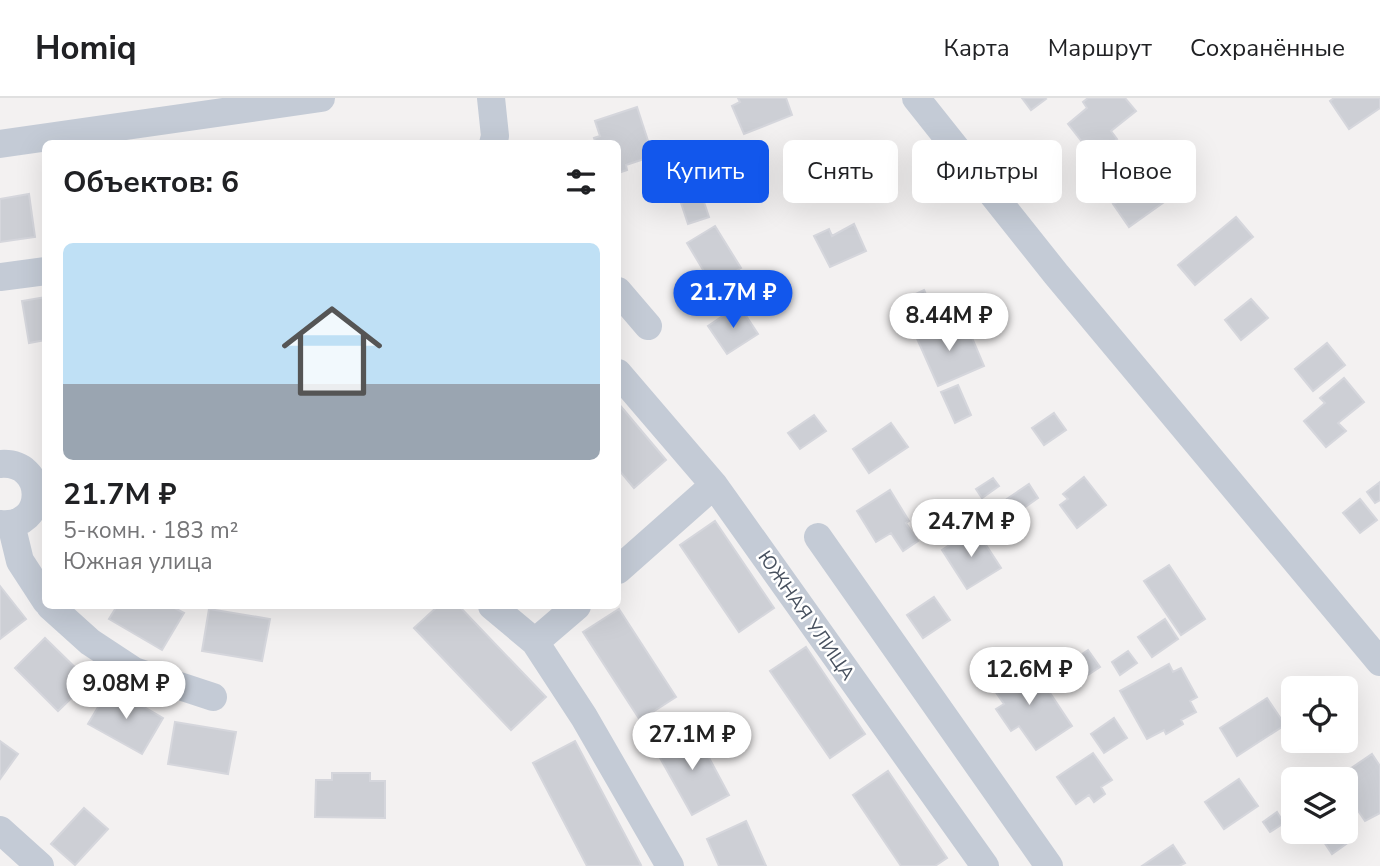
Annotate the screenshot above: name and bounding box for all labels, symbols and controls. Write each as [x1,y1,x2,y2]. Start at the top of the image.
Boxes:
text: Homiq [35,26,137,71]
text: Карта [944,32,1010,64]
text: Маршрут [1048,32,1152,64]
text: Сохранённые [1190,32,1345,64]
chip: Купить [642,140,769,203]
chip: Снять [783,140,898,203]
chip: Фильтры [912,140,1062,203]
chip: Новое [1076,140,1196,203]
text: Объектов: 6 [63,162,239,203]
icon: filters [562,163,600,201]
pin: 21.7M ₽ [668,271,798,330]
text: 21.7M ₽ [689,277,777,308]
icon: home [269,288,395,414]
pin: 8.44M ₽ [884,294,1014,353]
text: 8.44M ₽ [905,300,993,331]
text: 21.7M ₽ [63,474,177,515]
pin: 24.7M ₽ [906,500,1036,559]
text: 24.7M ₽ [927,506,1015,537]
text: 5-комн. · 183 m² [63,515,238,546]
text: Южная улица [63,546,213,577]
street label: ЮЖНАЯ УЛИЦА [752,546,861,686]
pin: 12.6M ₽ [964,648,1094,707]
text: 12.6M ₽ [985,654,1073,685]
pin: 9.08M ₽ [61,662,191,721]
text: 9.08M ₽ [82,668,170,699]
map controls [1281,676,1358,844]
button: locate [1281,676,1358,753]
pin: 27.1M ₽ [627,712,757,772]
text: 27.1M ₽ [648,719,736,750]
button: layers [1281,767,1358,844]

